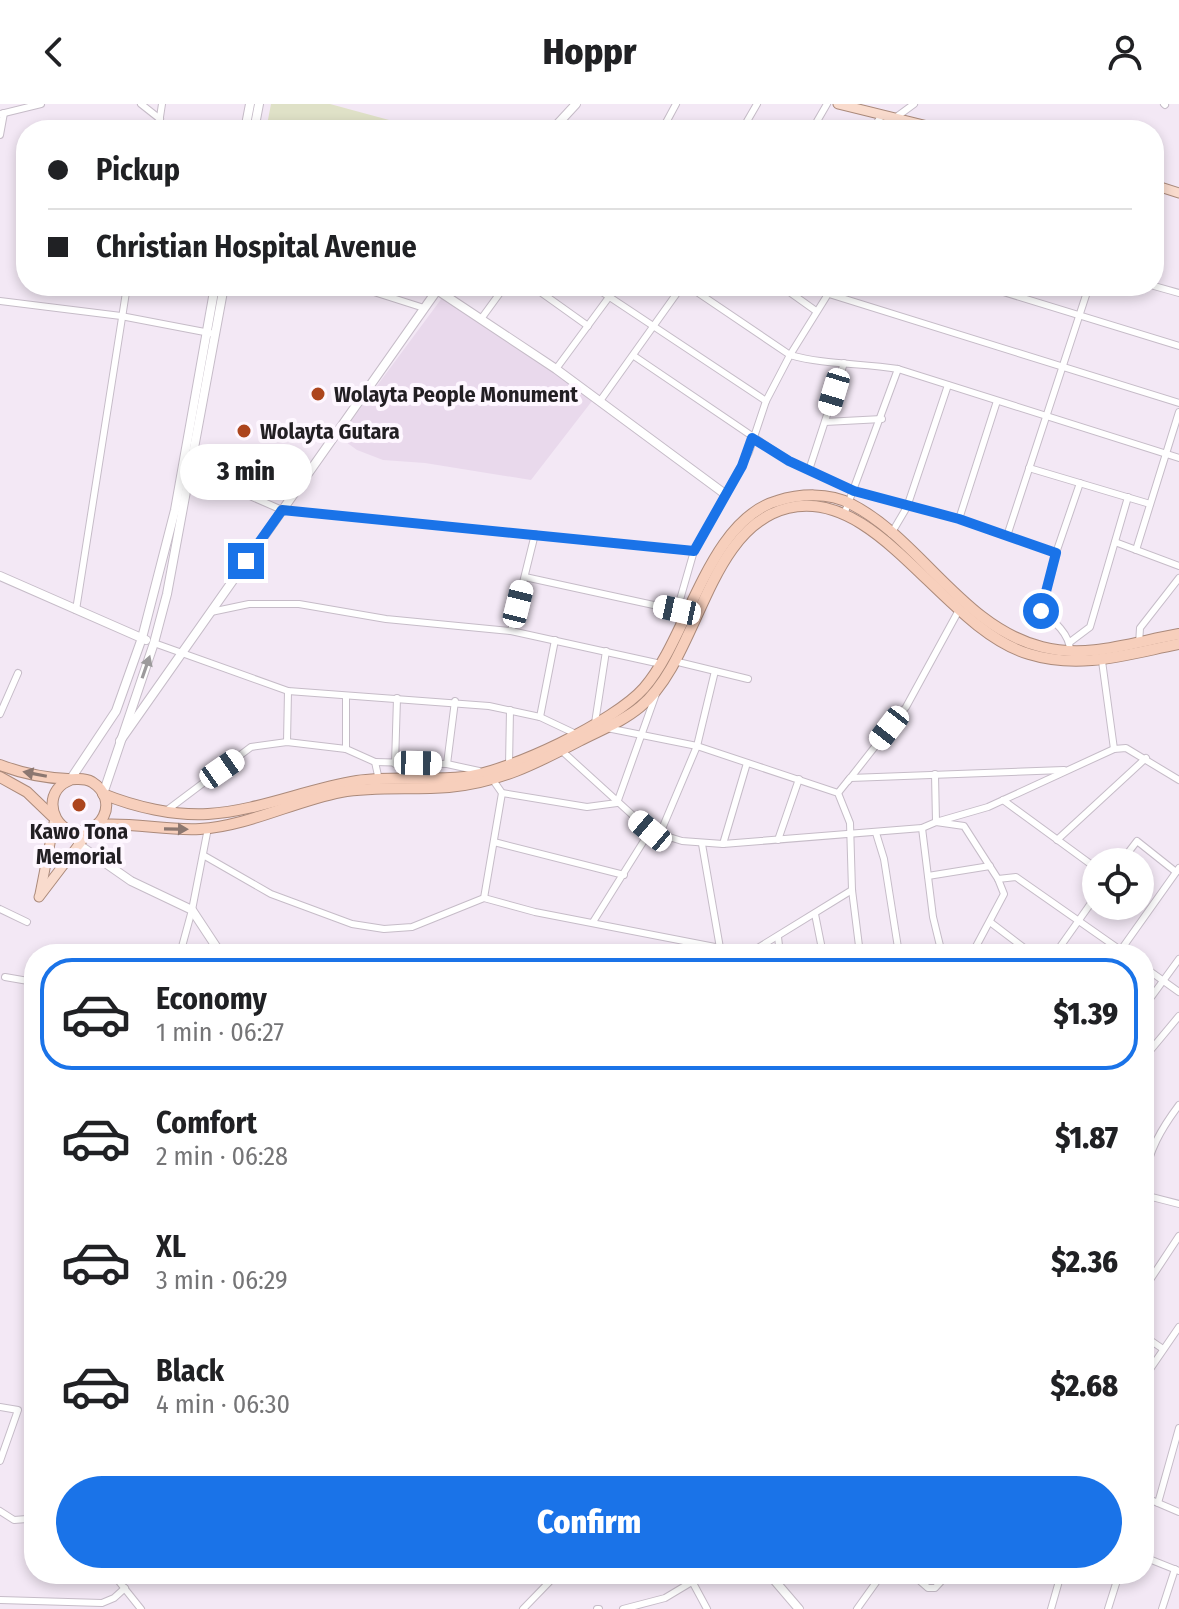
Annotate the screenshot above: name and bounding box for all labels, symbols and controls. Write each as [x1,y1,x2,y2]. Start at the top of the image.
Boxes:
icon: back [32,30,76,74]
text: Hoppr [543,30,636,74]
icon: person [1103,30,1147,74]
text: Pickup [96,152,180,188]
text: Christian Hospital Avenue [96,229,417,265]
car [816,366,852,418]
place label: Wolayta People Monument [334,381,578,408]
marker: Wolayta People Monument [309,385,327,403]
place label: Wolayta Gutara [260,418,400,445]
marker: Wolayta Gutara [235,422,253,440]
callout: 3 min [180,445,312,501]
text: 3 min [217,456,275,487]
route end [228,543,264,579]
car [501,578,535,630]
car [651,593,703,627]
route start [1023,593,1059,629]
one-way arrow [140,655,152,679]
car [865,702,913,754]
car [195,745,249,793]
car [394,751,442,775]
one-way arrow [22,767,47,780]
marker: Kawo Tona Memorial [70,796,88,814]
car [624,806,676,856]
place label: Kawo Tona Memorial [30,818,128,870]
one-way arrow [164,823,189,835]
map controls [1082,848,1154,920]
button: locate [1082,848,1154,920]
icon: car [60,978,132,1050]
text: Economy [156,981,267,1017]
text: $1.39 [1054,996,1118,1032]
text: 1 min · 06:27 [156,1017,284,1048]
icon: car [60,1102,132,1174]
text: Comfort [156,1105,257,1141]
text: $1.87 [1055,1120,1118,1156]
text: 2 min · 06:28 [156,1141,288,1172]
icon: car [60,1226,132,1298]
text: XL [156,1229,186,1265]
text: $2.36 [1051,1244,1118,1280]
text: 3 min · 06:29 [156,1265,288,1296]
icon: car [60,1350,132,1422]
text: Black [156,1353,224,1389]
text: $2.68 [1050,1368,1118,1404]
text: 4 min · 06:30 [156,1389,290,1420]
button: Confirm [56,1476,1122,1568]

